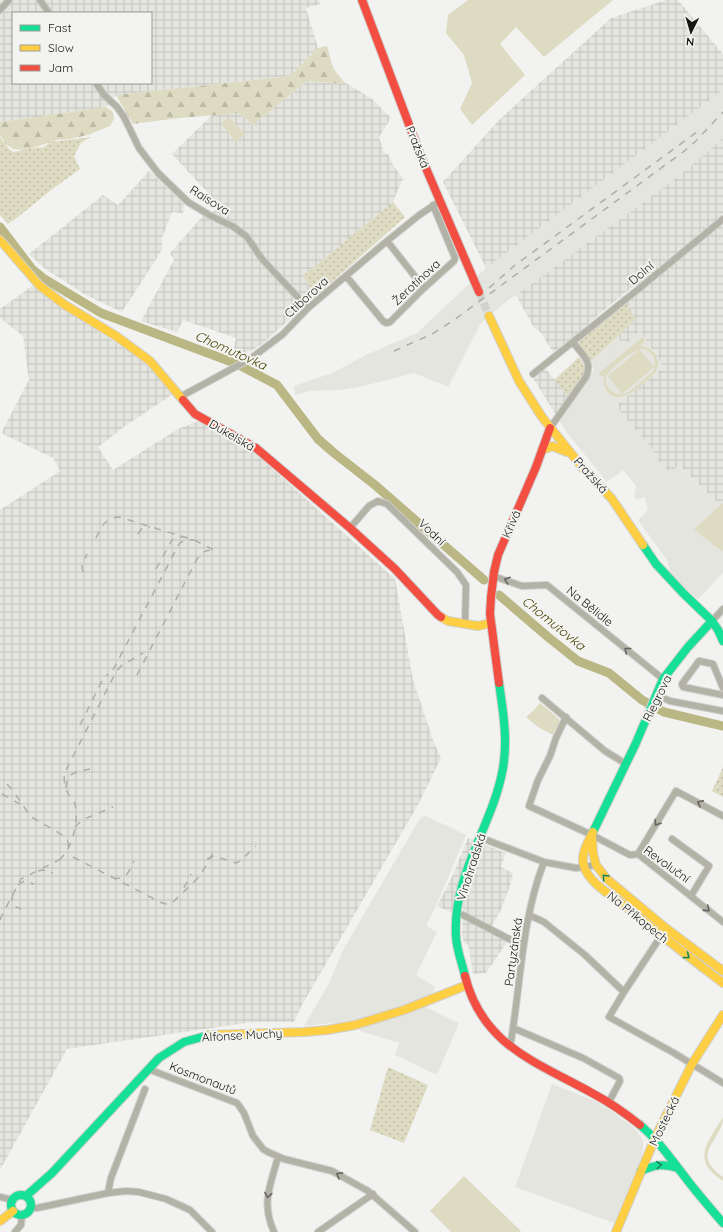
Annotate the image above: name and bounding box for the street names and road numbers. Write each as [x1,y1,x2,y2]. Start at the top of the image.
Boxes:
street label: Pražská [403,124,433,170]
street label: Raisova [187,182,233,218]
street label: Žerotínova [389,256,443,308]
street label: Dolní [625,258,657,288]
street label: Ctiborova [281,273,331,321]
street label: Dukelská [206,416,258,454]
street label: Pražská [571,454,611,496]
street label: Křivá [498,508,524,540]
street label: Vodní [415,516,449,549]
street label: Na Bělidle [564,583,617,630]
street label: Riegrova [639,672,675,724]
street label: Vinohradská [453,831,489,903]
street label: Revoluční [641,842,693,886]
street label: Na Příkopech [604,888,672,946]
street label: Partyzánská [501,917,525,987]
street label: Alfonse Muchy [201,1025,283,1045]
street label: Kosmonautů [167,1058,239,1098]
street label: Mostecká [646,1094,682,1148]

